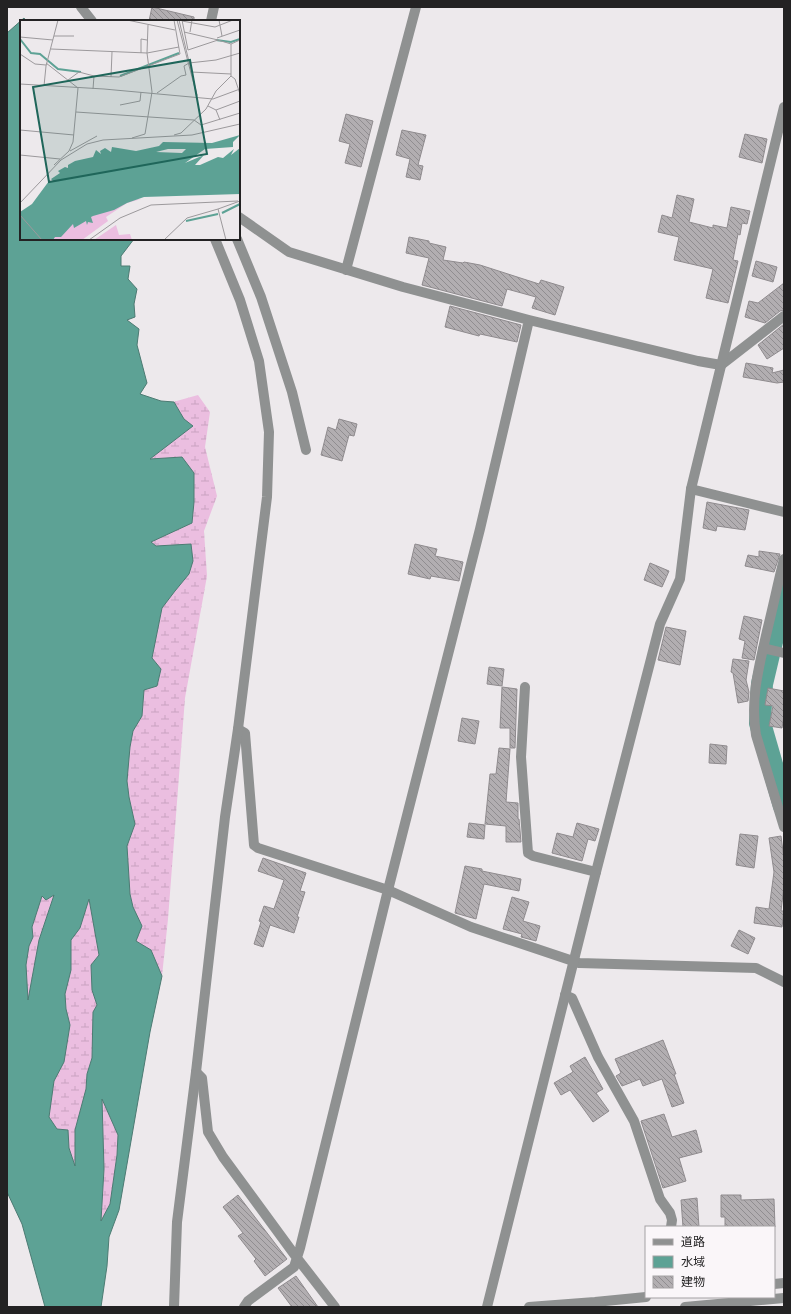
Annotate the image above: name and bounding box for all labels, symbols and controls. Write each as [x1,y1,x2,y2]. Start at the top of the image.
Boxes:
inset map [20,20,240,240]
legend [645,1226,775,1298]
text: 道路 [681,1235,705,1249]
text: 水域 [681,1255,705,1269]
text: 建物 [681,1275,705,1289]

